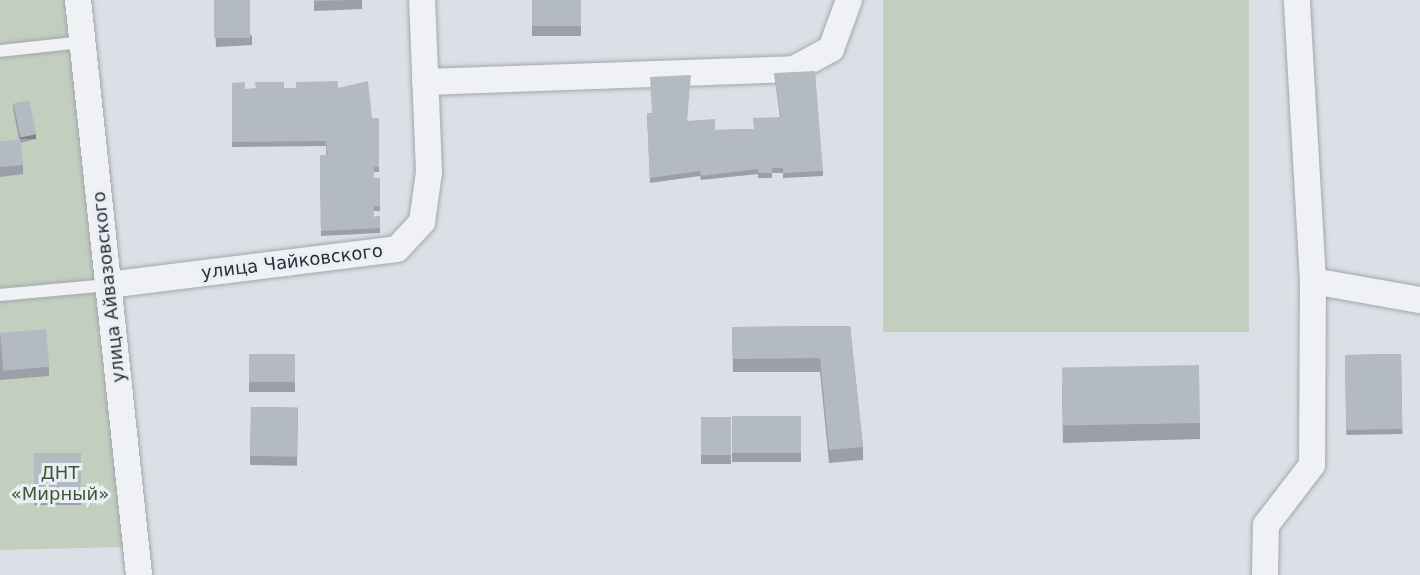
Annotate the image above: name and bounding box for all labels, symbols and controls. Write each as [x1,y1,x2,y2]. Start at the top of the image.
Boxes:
street label: улица Айвазовского [88,190,130,384]
street label: улица Чайковского [200,240,384,284]
park label: ДНТ «Мирный» [11,463,109,506]

